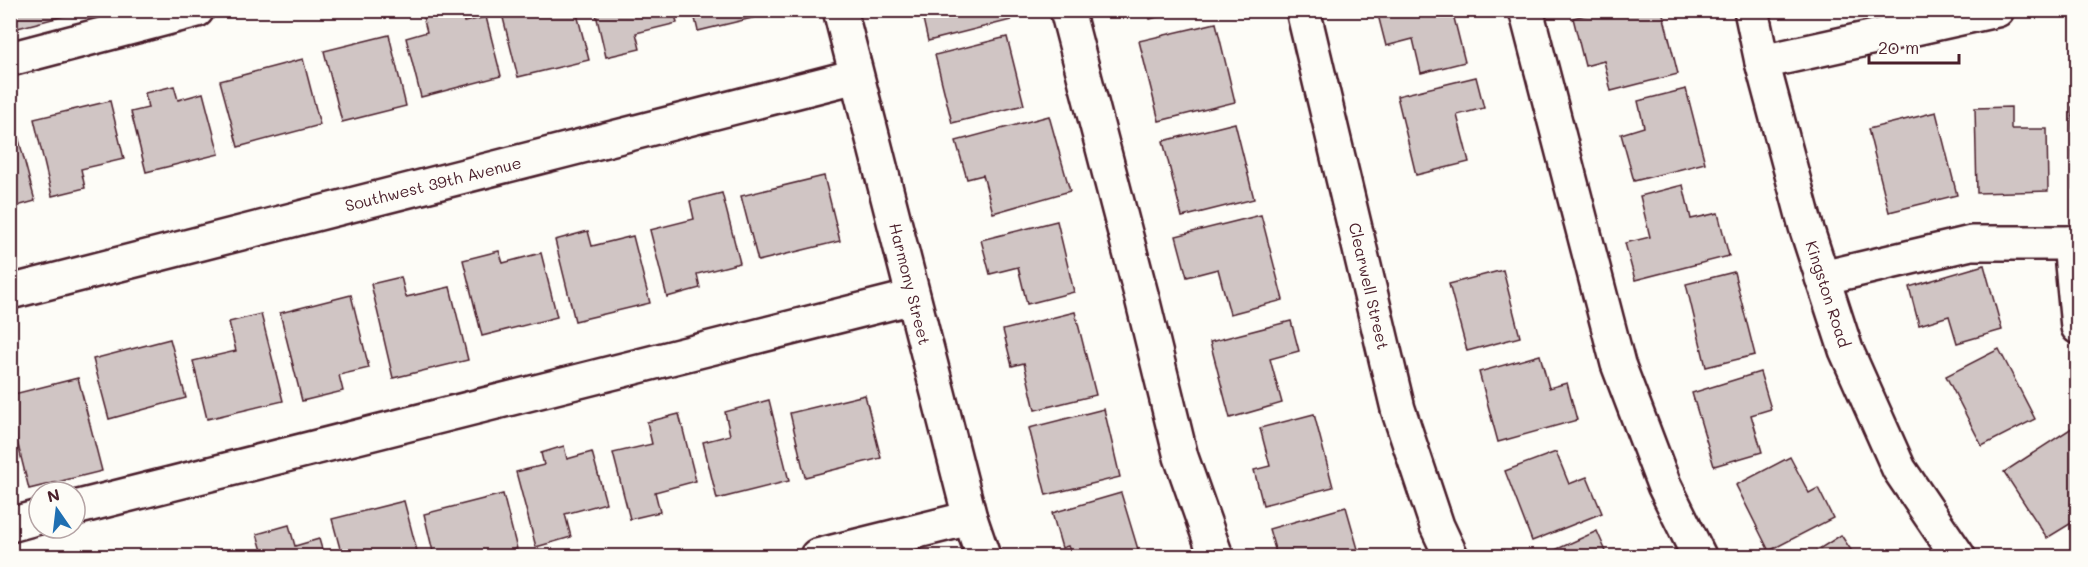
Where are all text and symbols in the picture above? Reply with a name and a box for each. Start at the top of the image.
scale bar [1869,27,1959,65]
text: 20 m [1878,35,1919,59]
street label: Southwest 39th Avenue [343,151,523,216]
street label: Clearwell Street [1345,220,1394,351]
street label: Harmony Street [885,221,936,347]
street label: Kingston Road [1801,238,1856,350]
north arrow [27,480,87,540]
text: N [45,483,62,507]

